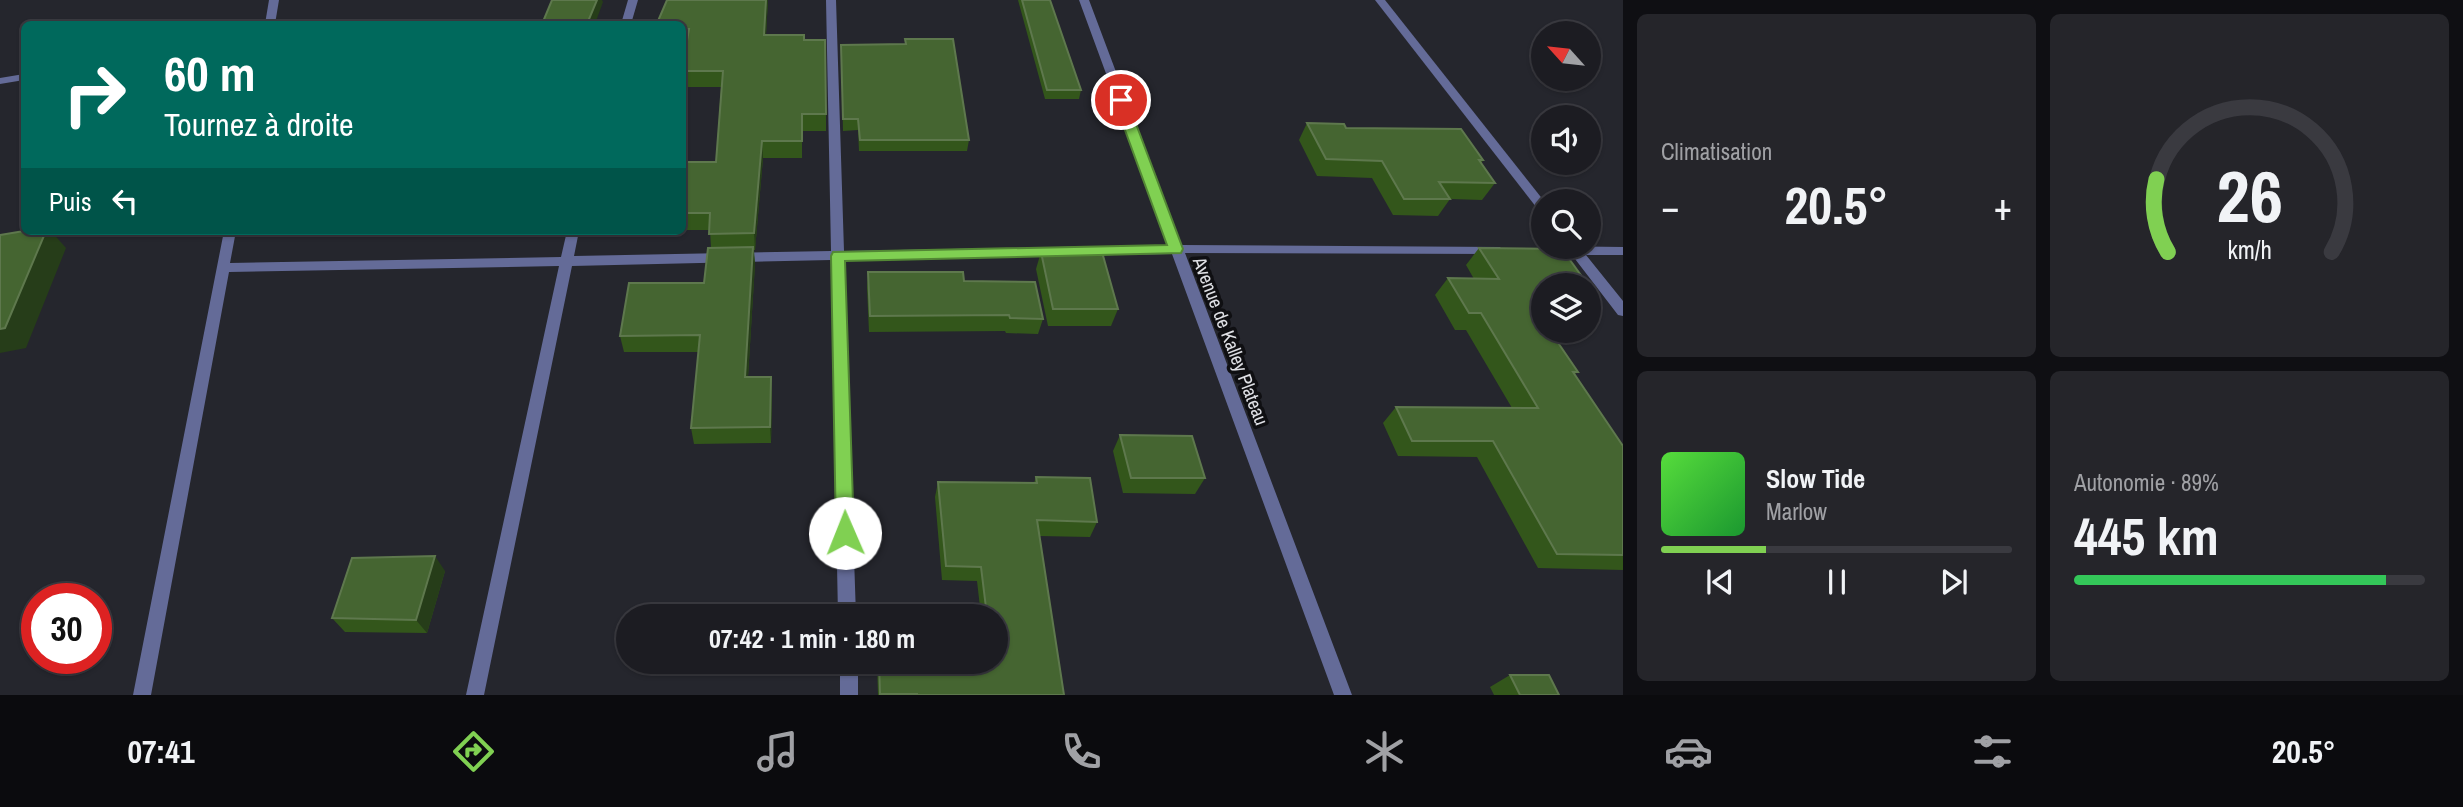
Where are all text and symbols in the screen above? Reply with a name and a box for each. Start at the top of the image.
north arrow [1531,21,1601,91]
map controls [1531,21,1601,343]
text: 60 m [164,40,256,106]
icon: right [49,49,140,140]
pin [1091,70,1151,130]
icon: arrive [1102,81,1140,119]
text: Tournez à droite [164,103,354,146]
button: sound [1531,105,1601,175]
text: Climatisation [1661,136,1772,167]
text: 26 [2216,147,2283,245]
text: 20.5° [1785,170,1888,240]
text: − [1661,181,1679,232]
text: + [1994,181,2012,232]
icon: left [106,182,144,220]
text: Puis [49,184,92,219]
button: search [1531,189,1601,259]
text: km/h [2227,232,2272,266]
street label: Avenue de Kalley Plateau [1187,252,1275,429]
button: layers [1531,273,1601,343]
text: Slow Tide [1766,461,1865,496]
text: Autonomie · 89% [2074,467,2219,498]
position arrow [808,496,882,570]
text: Marlow [1766,496,1827,527]
text: 445 km [2074,501,2219,571]
icon: previous [1701,563,1739,601]
icon: pause [1818,563,1856,601]
icon: next [1935,563,1973,601]
speed limit sign: 30 [21,583,112,674]
text: 07:42 · 1 min · 180 m [709,621,915,656]
icon: directions [449,727,498,776]
icon: music [753,727,802,776]
icon: phone [1057,727,1106,776]
icon: climate [1360,727,1409,776]
icon: car [1664,727,1713,776]
icon: filters [1968,727,2017,776]
text: 07:41 [127,730,194,773]
text: 20.5° [2272,730,2336,773]

